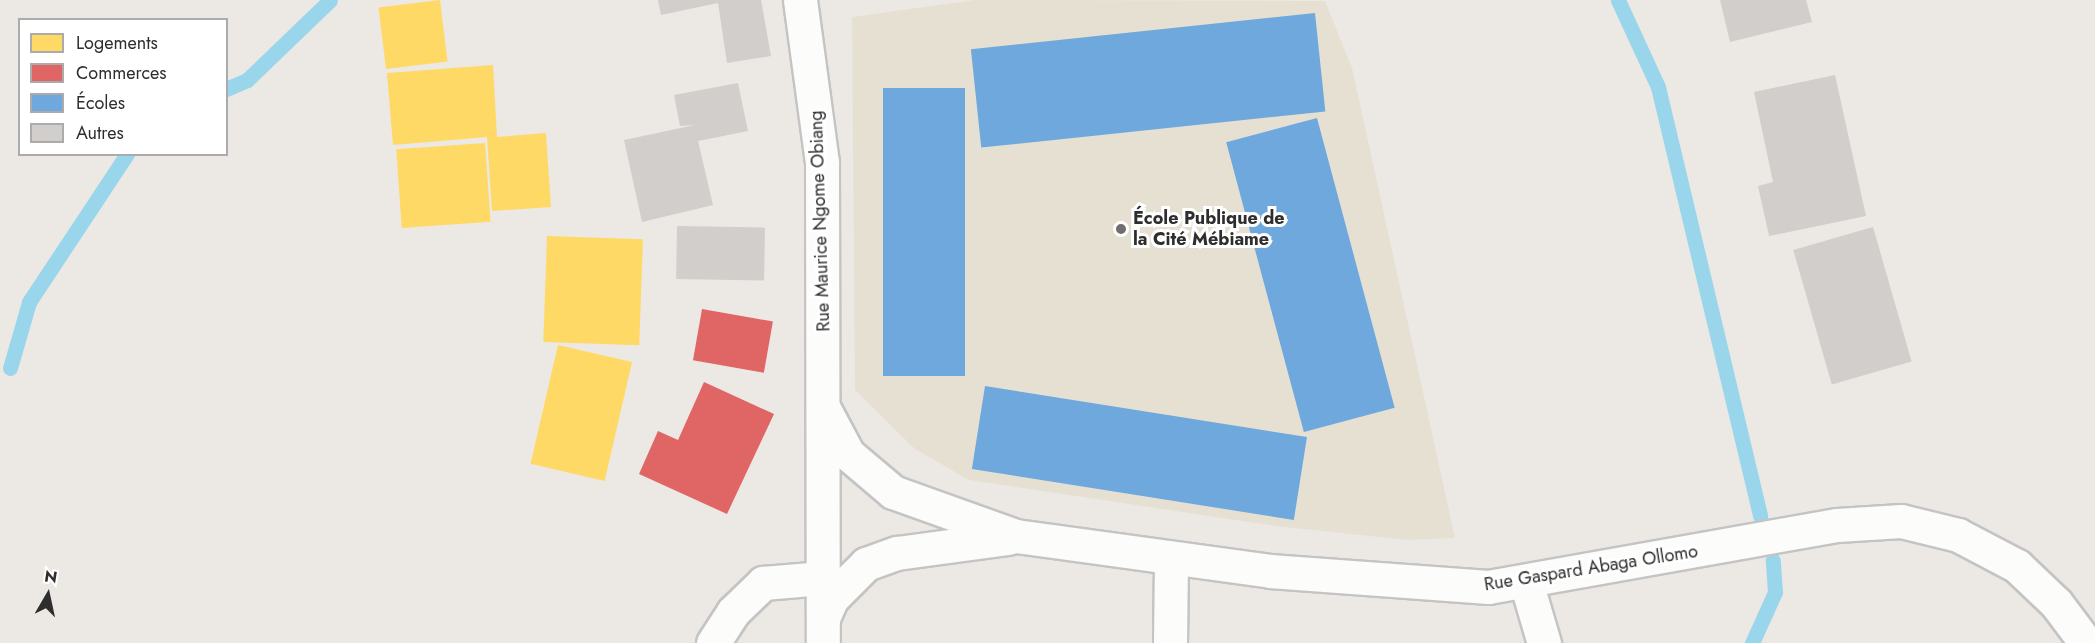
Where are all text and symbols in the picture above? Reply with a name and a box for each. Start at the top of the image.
legend [18,18,228,156]
text: Logements [76,30,158,56]
text: Commerces [76,60,167,86]
text: Écoles [76,90,125,116]
street label: Rue Maurice Ngome Obiang [805,110,835,332]
text: Autres [76,120,124,146]
place label: École Publique de la Cité Mébiame [1133,208,1285,250]
marker: École Publique de la Cité Mébiame [1114,222,1128,236]
street label: Rue Gaspard Abaga Ollomo [1483,540,1699,596]
text: N [43,564,59,589]
north arrow [18,565,78,625]

